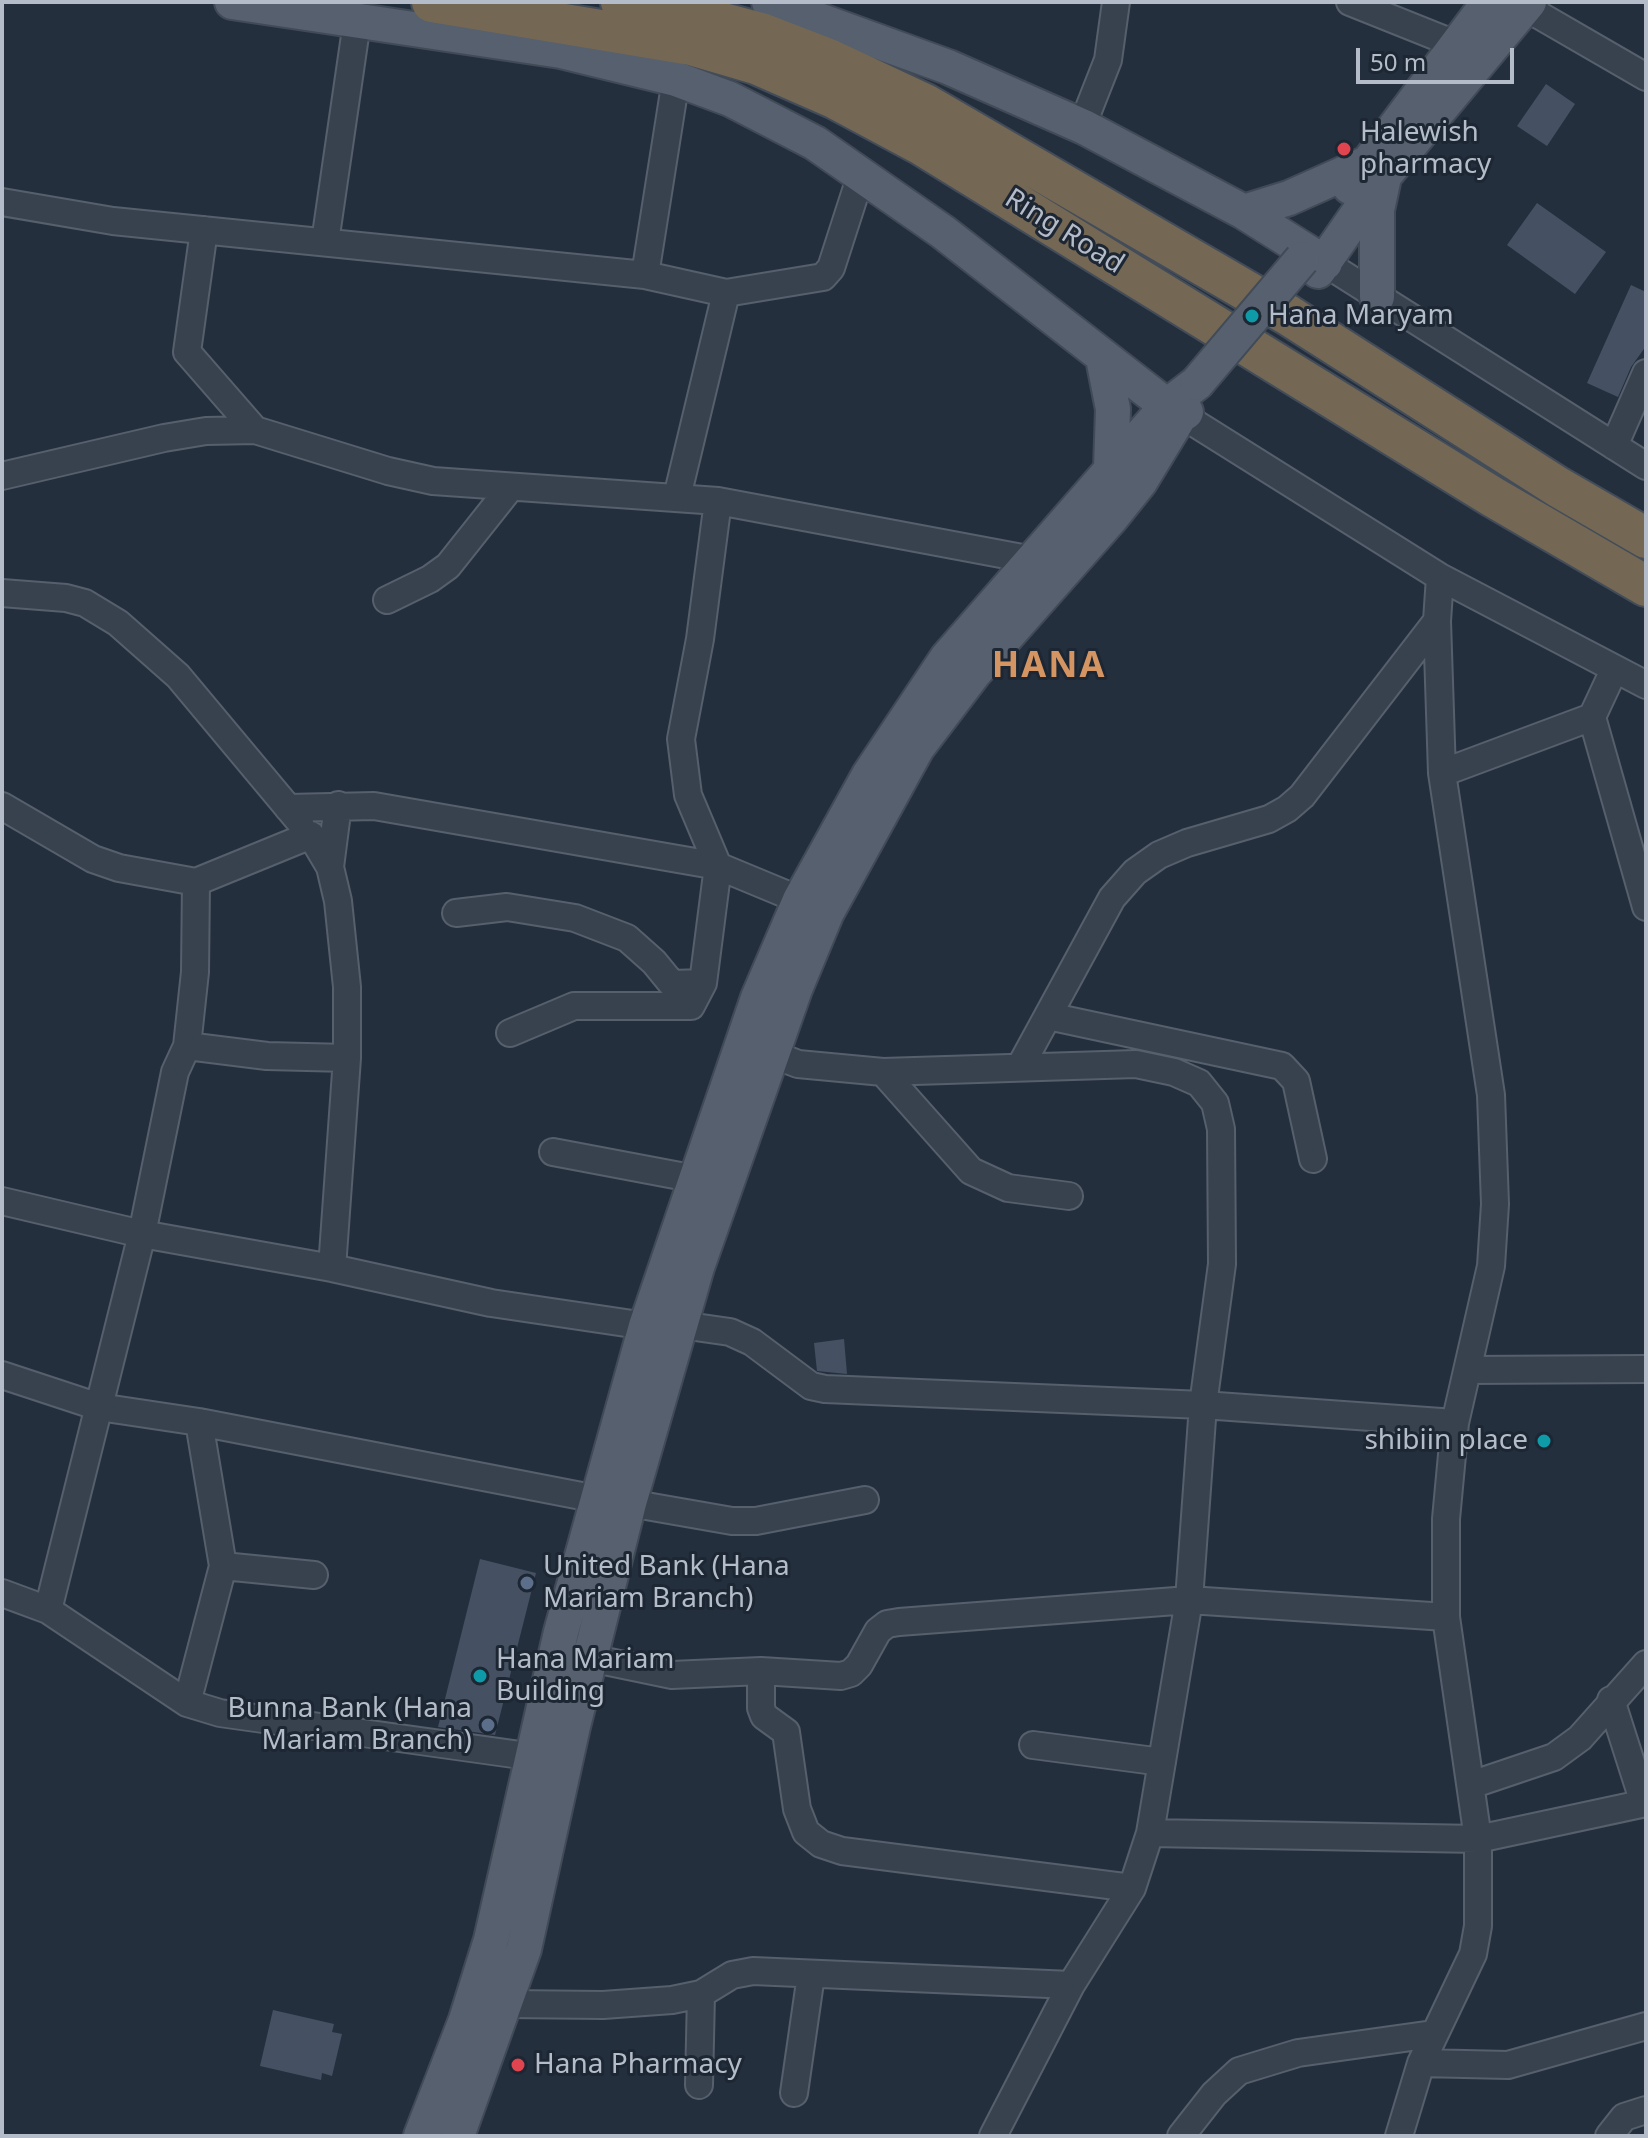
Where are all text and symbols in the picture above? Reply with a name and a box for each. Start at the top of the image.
scale bar [1360,32,1518,82]
text: 50 m [1370,45,1426,78]
place label: Halewish pharmacy [1360,116,1491,182]
marker: Halewish pharmacy [1335,140,1353,158]
street label: Ring Road [998,182,1130,282]
place label: Hana Maryam [1268,299,1454,333]
marker: Hana Maryam [1243,307,1261,325]
district label: HANA [992,645,1106,689]
place label: shibiin place [1364,1424,1528,1458]
marker: shibiin place [1535,1432,1553,1450]
place label: United Bank (Hana Mariam Branch) [543,1550,790,1616]
marker: United Bank (Hana Mariam Branch) [518,1574,536,1592]
place label: Hana Mariam Building [496,1643,675,1709]
marker: Hana Mariam Building [471,1667,489,1685]
place label: Bunna Bank (Hana Mariam Branch) [228,1692,472,1758]
marker: Bunna Bank (Hana Mariam Branch) [479,1716,497,1734]
place label: Hana Pharmacy [534,2048,742,2082]
marker: Hana Pharmacy [509,2056,527,2074]

